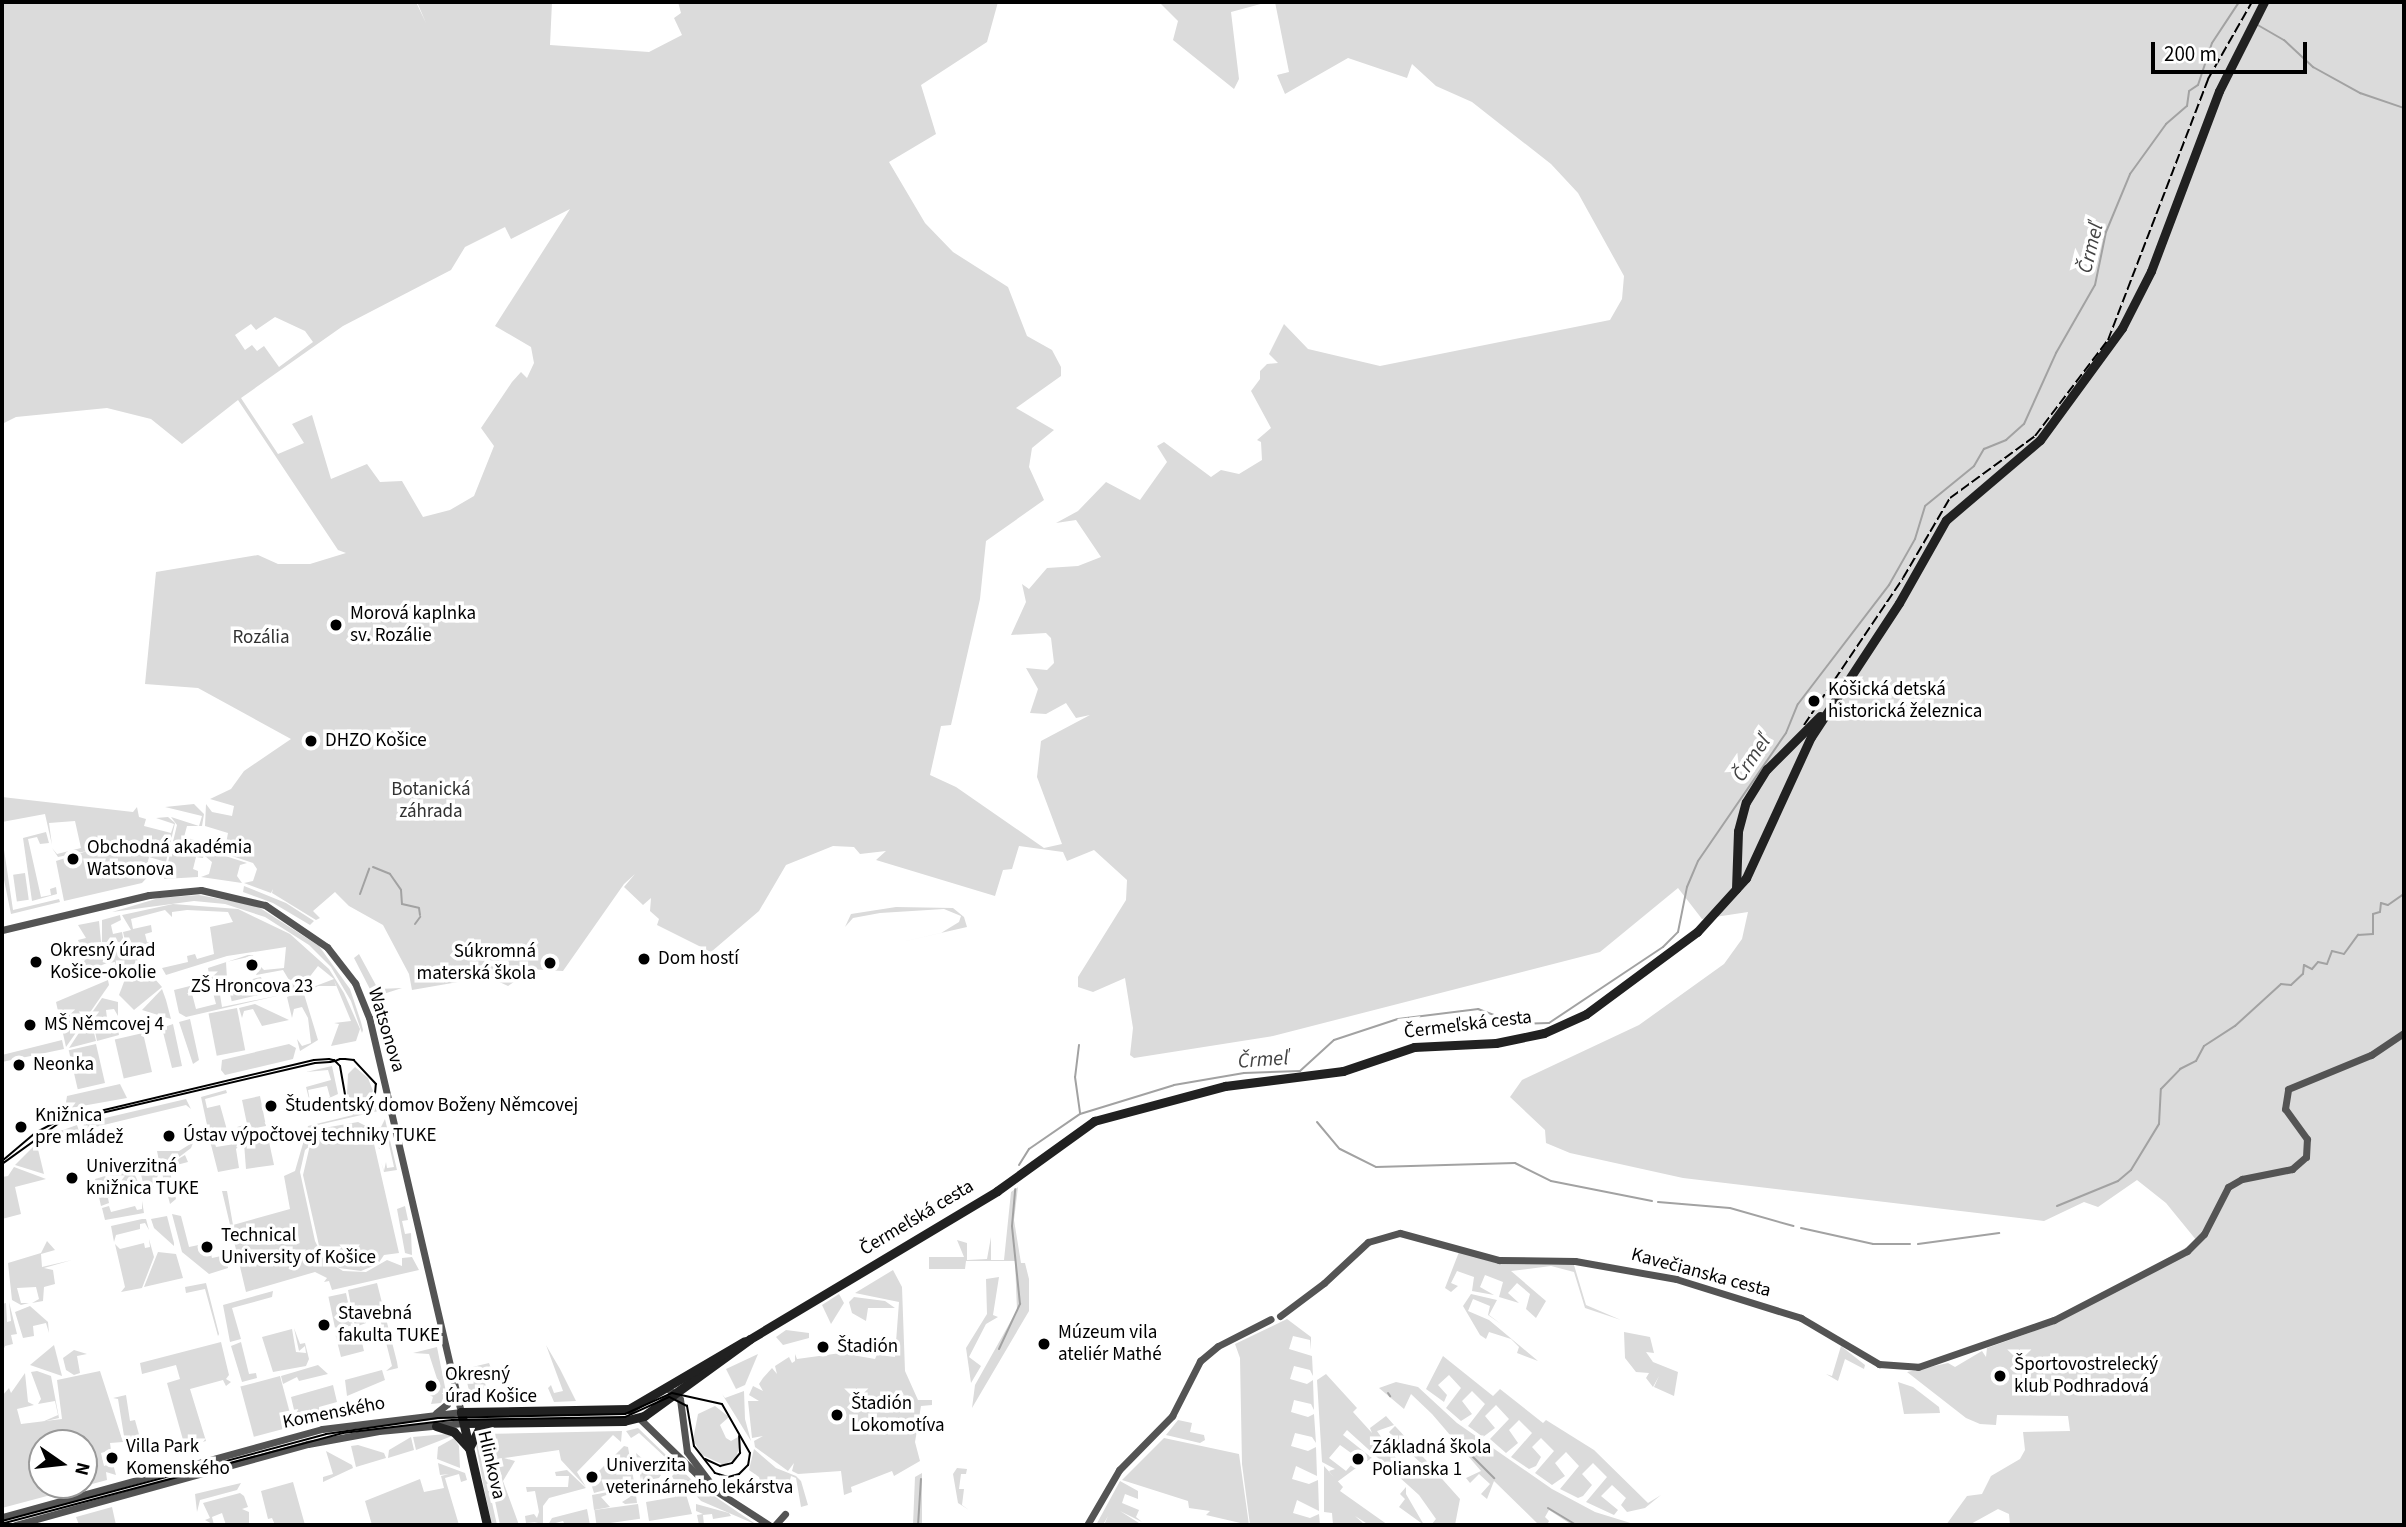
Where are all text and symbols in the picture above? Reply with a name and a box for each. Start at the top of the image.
scale bar [2154,28,2310,72]
text: 200 m [2164,39,2217,69]
water label: Črmeľ [2072,220,2108,276]
place label: Morová kaplnka sv. Rozálie [350,603,476,647]
marker: Morová kaplnka sv. Rozálie [328,617,344,633]
park label: Rozália [232,627,290,649]
place label: Košická detská historická železnica [1828,679,1982,723]
marker: Košická detská historická železnica [1806,693,1822,709]
place label: DHZO Košice [325,730,427,752]
water label: Črmeľ [1726,730,1776,786]
marker: DHZO Košice [303,733,319,749]
park label: Botanická záhrada [391,779,471,823]
place label: Obchodná akadémia Watsonova [87,837,252,881]
marker: Obchodná akadémia Watsonova [65,851,81,867]
place label: Okresný úrad Košice-okolie [50,940,156,984]
place label: Súkromná materská škola [417,941,536,985]
place label: Dom hostí [658,948,739,970]
marker: Dom hostí [636,951,652,967]
marker: Okresný úrad Košice-okolie [28,954,44,970]
marker: Súkromná materská škola [542,955,558,971]
marker: ZŠ Hroncova 23 [244,957,260,973]
place label: ZŠ Hroncova 23 [191,976,313,998]
street label: Watsonova [362,985,410,1075]
street label: Čermeľská cesta [1403,1006,1533,1044]
place label: MŠ Němcovej 4 [44,1014,164,1036]
marker: MŠ Němcovej 4 [22,1017,38,1033]
water label: Črmeľ [1237,1045,1289,1073]
place label: Neonka [33,1054,94,1076]
marker: Neonka [11,1057,27,1073]
place label: Študentský domov Boženy Němcovej [285,1095,578,1117]
marker: Študentský domov Boženy Němcovej [263,1098,279,1114]
place label: Knižnica pre mládež [35,1105,123,1149]
marker: Knižnica pre mládež [13,1119,29,1135]
place label: Ústav výpočtovej techniky TUKE [183,1125,436,1147]
marker: Ústav výpočtovej techniky TUKE [161,1128,177,1144]
place label: Univerzitná knižnica TUKE [86,1156,199,1200]
marker: Univerzitná knižnica TUKE [64,1170,80,1186]
street label: Čermeľská cesta [856,1175,978,1261]
place label: Technical University of Košice [221,1225,376,1269]
marker: Technical University of Košice [199,1239,215,1255]
street label: Kavečianska cesta [1629,1243,1773,1303]
place label: Stavebná fakulta TUKE [338,1303,440,1347]
marker: Stavebná fakulta TUKE [316,1317,332,1333]
place label: Múzeum vila ateliér Mathé [1058,1322,1162,1366]
place label: Štadión [837,1336,898,1358]
marker: Múzeum vila ateliér Mathé [1036,1336,1052,1352]
marker: Štadión [815,1339,831,1355]
place label: Športovostrelecký klub Podhradová [2014,1354,2158,1398]
place label: Okresný úrad Košice [445,1364,537,1408]
marker: Športovostrelecký klub Podhradová [1992,1368,2008,1384]
marker: Okresný úrad Košice [423,1378,439,1394]
street label: Komenského [281,1392,387,1434]
place label: Štadión Lokomotíva [851,1393,945,1437]
marker: Štadión Lokomotíva [829,1407,845,1423]
street label: Hlinkova [472,1428,510,1502]
north arrow [28,1429,98,1499]
place label: Villa Park Komenského [126,1436,230,1480]
place label: Základná škola Polianska 1 [1372,1437,1491,1481]
marker: Villa Park Komenského [104,1450,120,1466]
marker: Základná škola Polianska 1 [1350,1451,1366,1467]
place label: Univerzita veterinárneho lekárstva [606,1455,793,1499]
text: N [67,1459,97,1478]
marker: Univerzita veterinárneho lekárstva [584,1469,600,1485]

